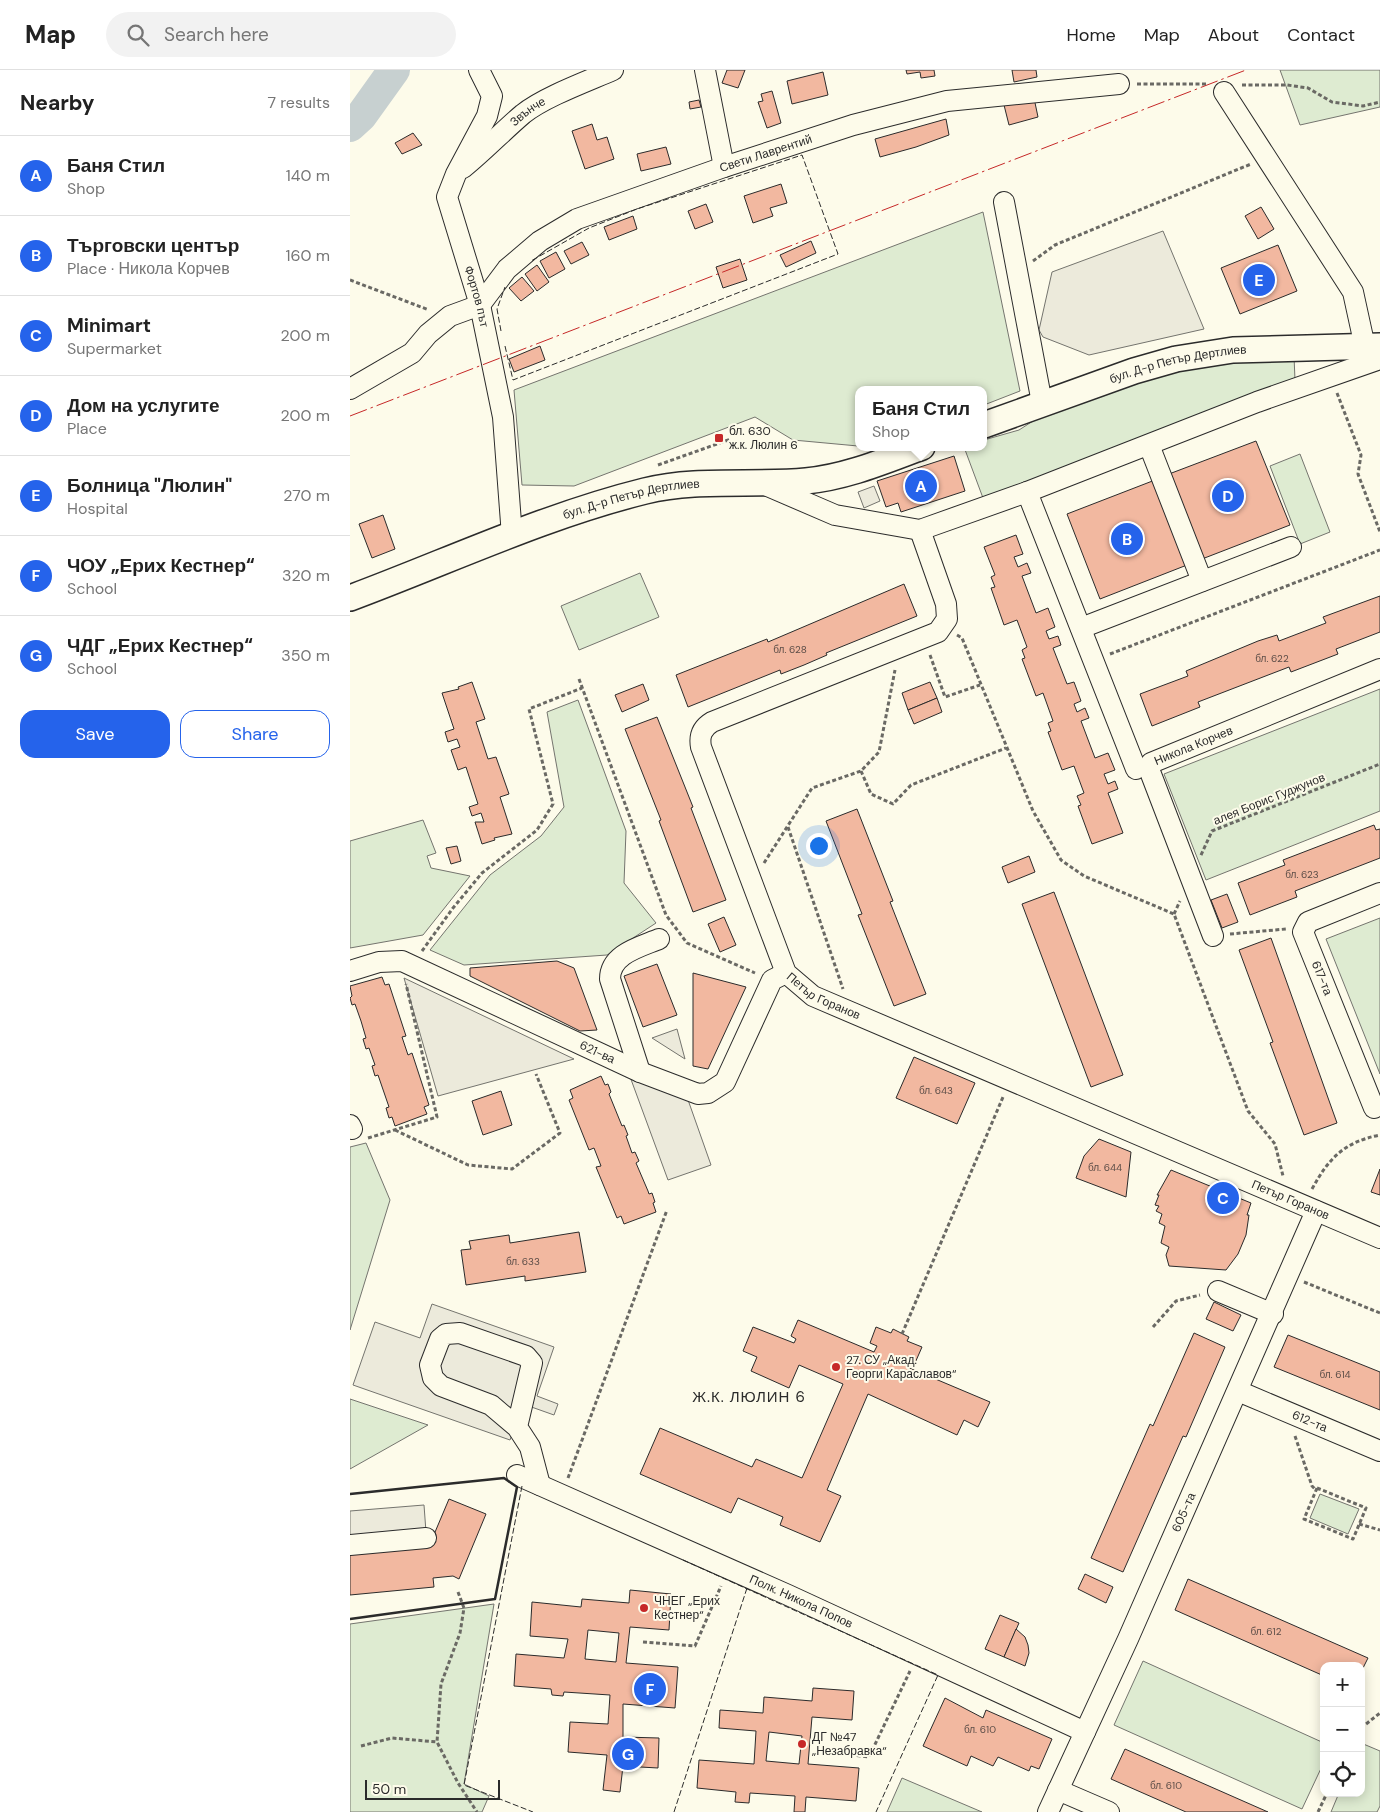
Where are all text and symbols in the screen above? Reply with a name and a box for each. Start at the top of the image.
search box [106,12,456,57]
text: Map [25,19,76,50]
icon: search [124,21,152,49]
text: Search here [164,22,269,47]
text: Home [1066,23,1116,47]
text: Map [1144,23,1180,47]
text: About [1208,23,1259,47]
text: Contact [1287,23,1355,47]
text: Nearby [20,89,94,117]
text: 7 results [267,92,330,113]
street label: Звънче [507,93,549,130]
street label: Свети Лаврентий [717,131,814,176]
text: Баня Стил [67,153,165,178]
text: A [30,165,42,186]
text: 140 m [286,165,330,186]
text: Shop [67,178,105,199]
text: Търговски център [67,233,239,258]
text: B [31,245,41,266]
text: 160 m [286,245,330,266]
text: Place · Никола Корчев [67,258,230,279]
pin: E [1243,261,1275,299]
street label: Фортов път [460,264,492,329]
text: Minimart [67,313,151,338]
text: C [30,325,42,346]
text: 200 m [281,325,330,346]
text: Supermarket [67,338,162,359]
street label: бул. Д-р Петър Дертлиев [1107,342,1247,387]
popup [855,386,987,451]
text: Дом на услугите [67,393,220,418]
text: Баня Стил [872,396,970,421]
text: D [30,405,42,426]
text: 200 m [281,405,330,426]
text: Place [67,418,107,439]
text: Shop [872,421,910,442]
place label: бл. 630 ж.к. Люлин 6 [729,423,798,453]
marker: бл. 630 ж.к. Люлин 6 [713,432,725,444]
pin: A [905,467,937,505]
text: Болница "Люлин" [67,473,232,498]
street label: бул. Д-р Петър Дертлиев [561,476,700,523]
pin: D [1212,477,1244,515]
text: E [31,485,41,506]
text: 270 m [283,485,330,506]
text: Hospital [67,498,128,519]
pin: B [1111,520,1143,558]
text: ЧОУ „Ерих Кестнер“ [67,553,255,578]
text: F [32,565,40,586]
text: 320 m [282,565,330,586]
text: School [67,578,117,599]
text: ЧДГ „Ерих Кестнер“ [67,633,253,658]
house number: бл. 628 [773,643,807,656]
text: G [30,645,42,666]
text: 350 m [281,645,330,666]
house number: бл. 622 [1255,652,1289,665]
text: School [67,658,117,679]
button: Save [20,710,170,758]
button: Share [180,710,330,758]
street label: Никола Корчев [1152,722,1235,769]
street label: алея Борис Гуджунов [1211,769,1327,829]
your location [806,833,832,859]
house number: бл. 623 [1285,868,1319,881]
street label: 617-та [1308,958,1336,998]
street label: Петър Горанов [783,969,863,1023]
street label: 621-ва [577,1037,618,1067]
house number: бл. 643 [919,1084,953,1097]
house number: бл. 644 [1088,1161,1122,1174]
street label: Петър Горанов [1249,1176,1332,1224]
pin: C [1207,1179,1239,1217]
house number: бл. 633 [506,1255,540,1268]
place label: 27. СУ „Акад. Георги Караславов“ [846,1352,957,1382]
marker: 27. СУ „Акад. Георги Караславов“ [830,1361,842,1373]
house number: бл. 614 [1319,1368,1351,1381]
district label: Ж.К. ЛЮЛИН 6 [692,1387,806,1407]
street label: 612-та [1290,1407,1330,1436]
street label: 605-та [1168,1490,1199,1535]
street label: Полк. Никола Попов [747,1571,855,1632]
place label: ЧНЕГ „Ерих Кестнер“ [654,1593,720,1623]
marker: ЧНЕГ „Ерих Кестнер“ [638,1602,650,1614]
house number: бл. 612 [1251,1625,1282,1638]
map controls [1320,1662,1365,1797]
button: + [1320,1662,1365,1707]
pin: F [634,1670,666,1708]
button: − [1320,1707,1365,1752]
house number: бл. 610 [964,1723,996,1736]
place label: ДГ №47 „Незабравка“ [812,1729,887,1759]
pin: G [612,1735,644,1773]
marker: ДГ №47 „Незабравка“ [796,1738,808,1750]
button: locate [1320,1752,1365,1797]
scale bar [365,1777,500,1800]
house number: бл. 610 [1150,1779,1182,1792]
text: 50 m [372,1780,406,1798]

